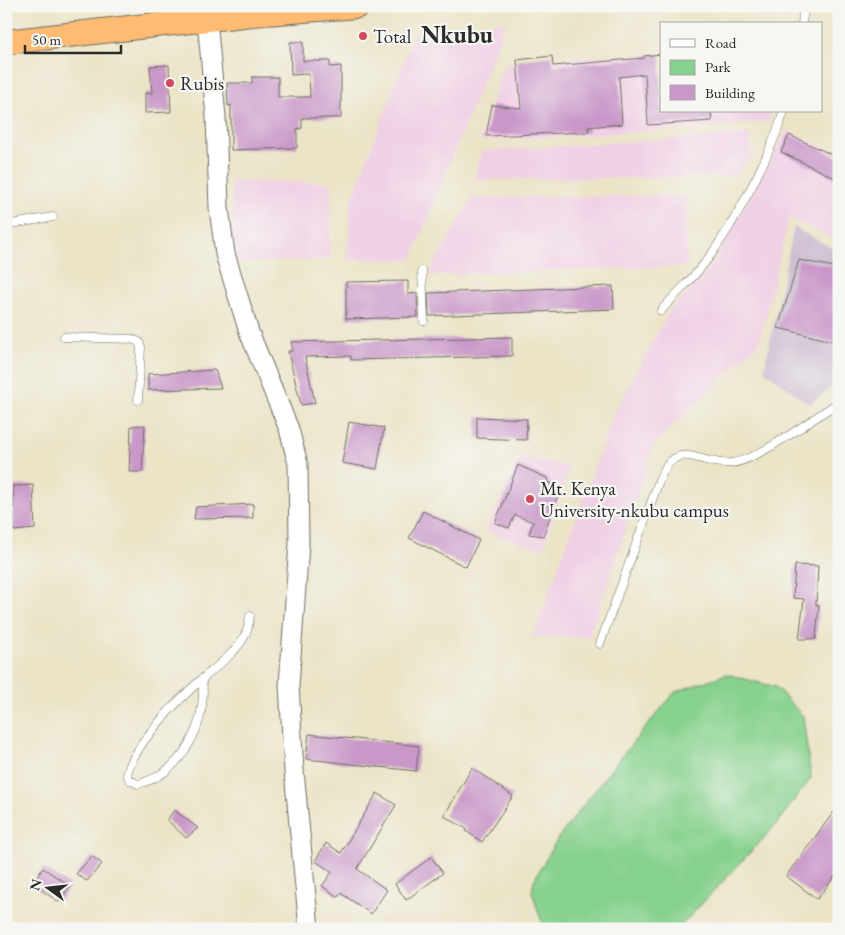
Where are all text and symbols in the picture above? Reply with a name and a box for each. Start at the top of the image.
district label: Nkubu [421,19,494,50]
scale bar [25,22,121,54]
legend [660,22,822,112]
place label: Total [373,24,412,49]
text: 50 m [32,30,61,49]
marker: Total [357,30,369,42]
text: Road [705,33,737,52]
text: Park [705,57,732,76]
place label: Rubis [180,71,224,96]
marker: Rubis [164,77,176,89]
text: Building [705,83,755,102]
place label: Mt. Kenya University-nkubu campus [540,476,729,523]
marker: Mt. Kenya University-nkubu campus [524,493,536,505]
north arrow [22,862,72,912]
text: N [25,876,46,892]

